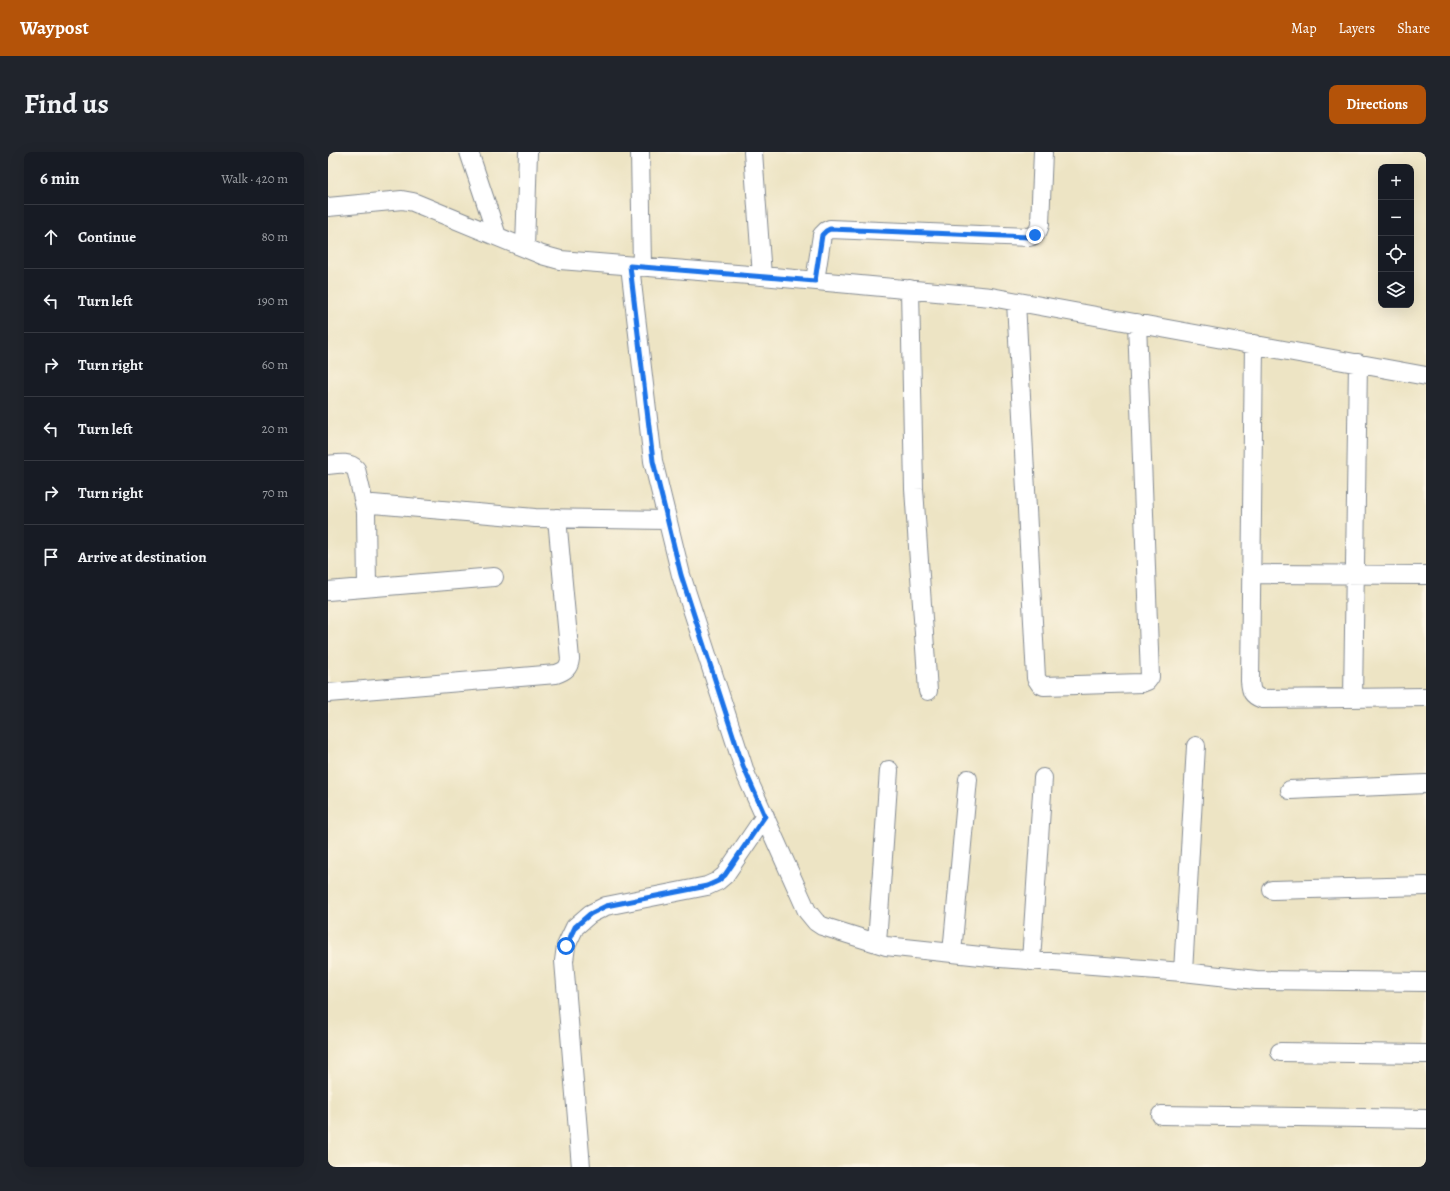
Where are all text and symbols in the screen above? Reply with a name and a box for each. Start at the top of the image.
text: Waypost [20,15,89,41]
text: Map [1291,19,1317,38]
text: Layers [1339,19,1375,38]
text: Share [1397,19,1430,38]
text: Find us [24,85,109,123]
button: Directions [1329,85,1426,124]
map controls [1378,164,1414,308]
button: + [1378,164,1414,200]
text: 6 min [40,167,80,190]
text: Walk · 420 m [221,170,288,187]
button: − [1378,200,1414,236]
icon: ahead [40,226,62,248]
route end [1026,226,1044,244]
text: Continue [78,227,136,247]
text: 80 m [261,228,288,245]
button: locate [1378,236,1414,272]
button: layers [1378,272,1414,308]
icon: left [40,290,62,312]
text: Turn left [78,291,133,311]
text: 190 m [257,292,288,309]
icon: right [40,354,62,376]
text: Turn right [78,355,143,375]
text: 60 m [262,356,288,373]
icon: left [40,418,62,440]
text: Turn left [78,419,133,439]
text: 20 m [262,420,288,437]
icon: right [40,482,62,504]
text: Turn right [78,483,143,503]
text: 70 m [262,484,288,501]
icon: arrive [40,546,62,568]
text: Arrive at destination [78,547,207,567]
route start [557,937,575,955]

